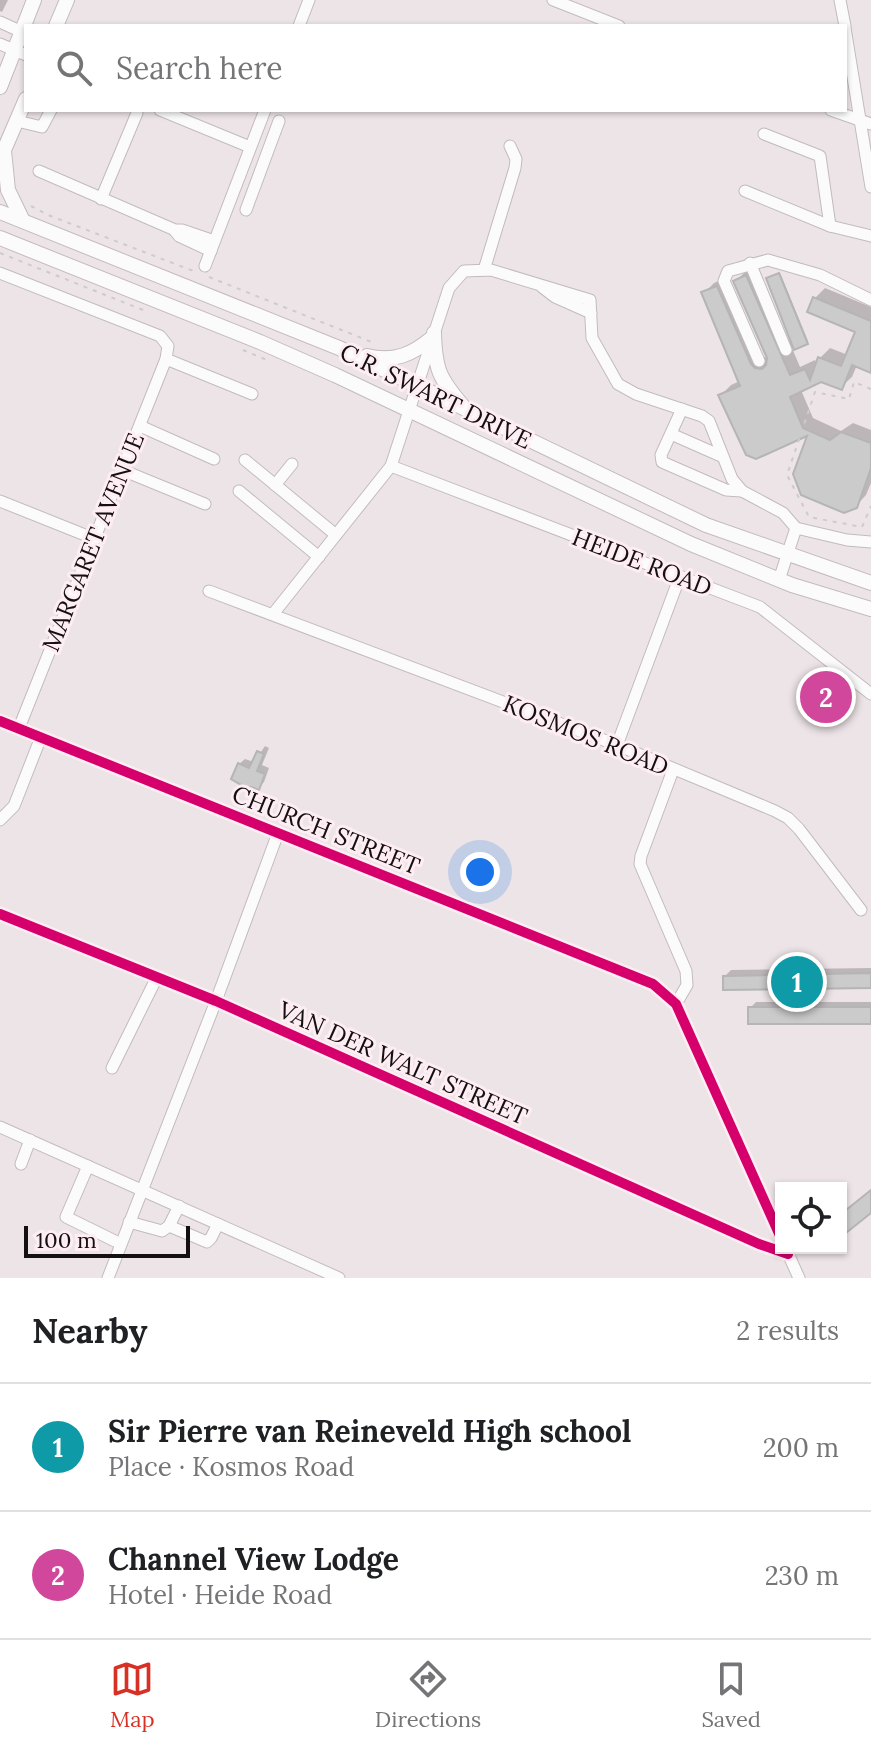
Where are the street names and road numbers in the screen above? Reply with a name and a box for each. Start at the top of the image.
street label: C.R. SWART DRIVE [335,336,537,456]
street label: MARGARET AVENUE [35,428,151,656]
street label: HEIDE ROAD [568,521,716,603]
street label: KOSMOS ROAD [499,688,673,782]
street label: CHURCH STREET [228,778,424,882]
street label: VAN DER WALT STREET [273,994,532,1132]

